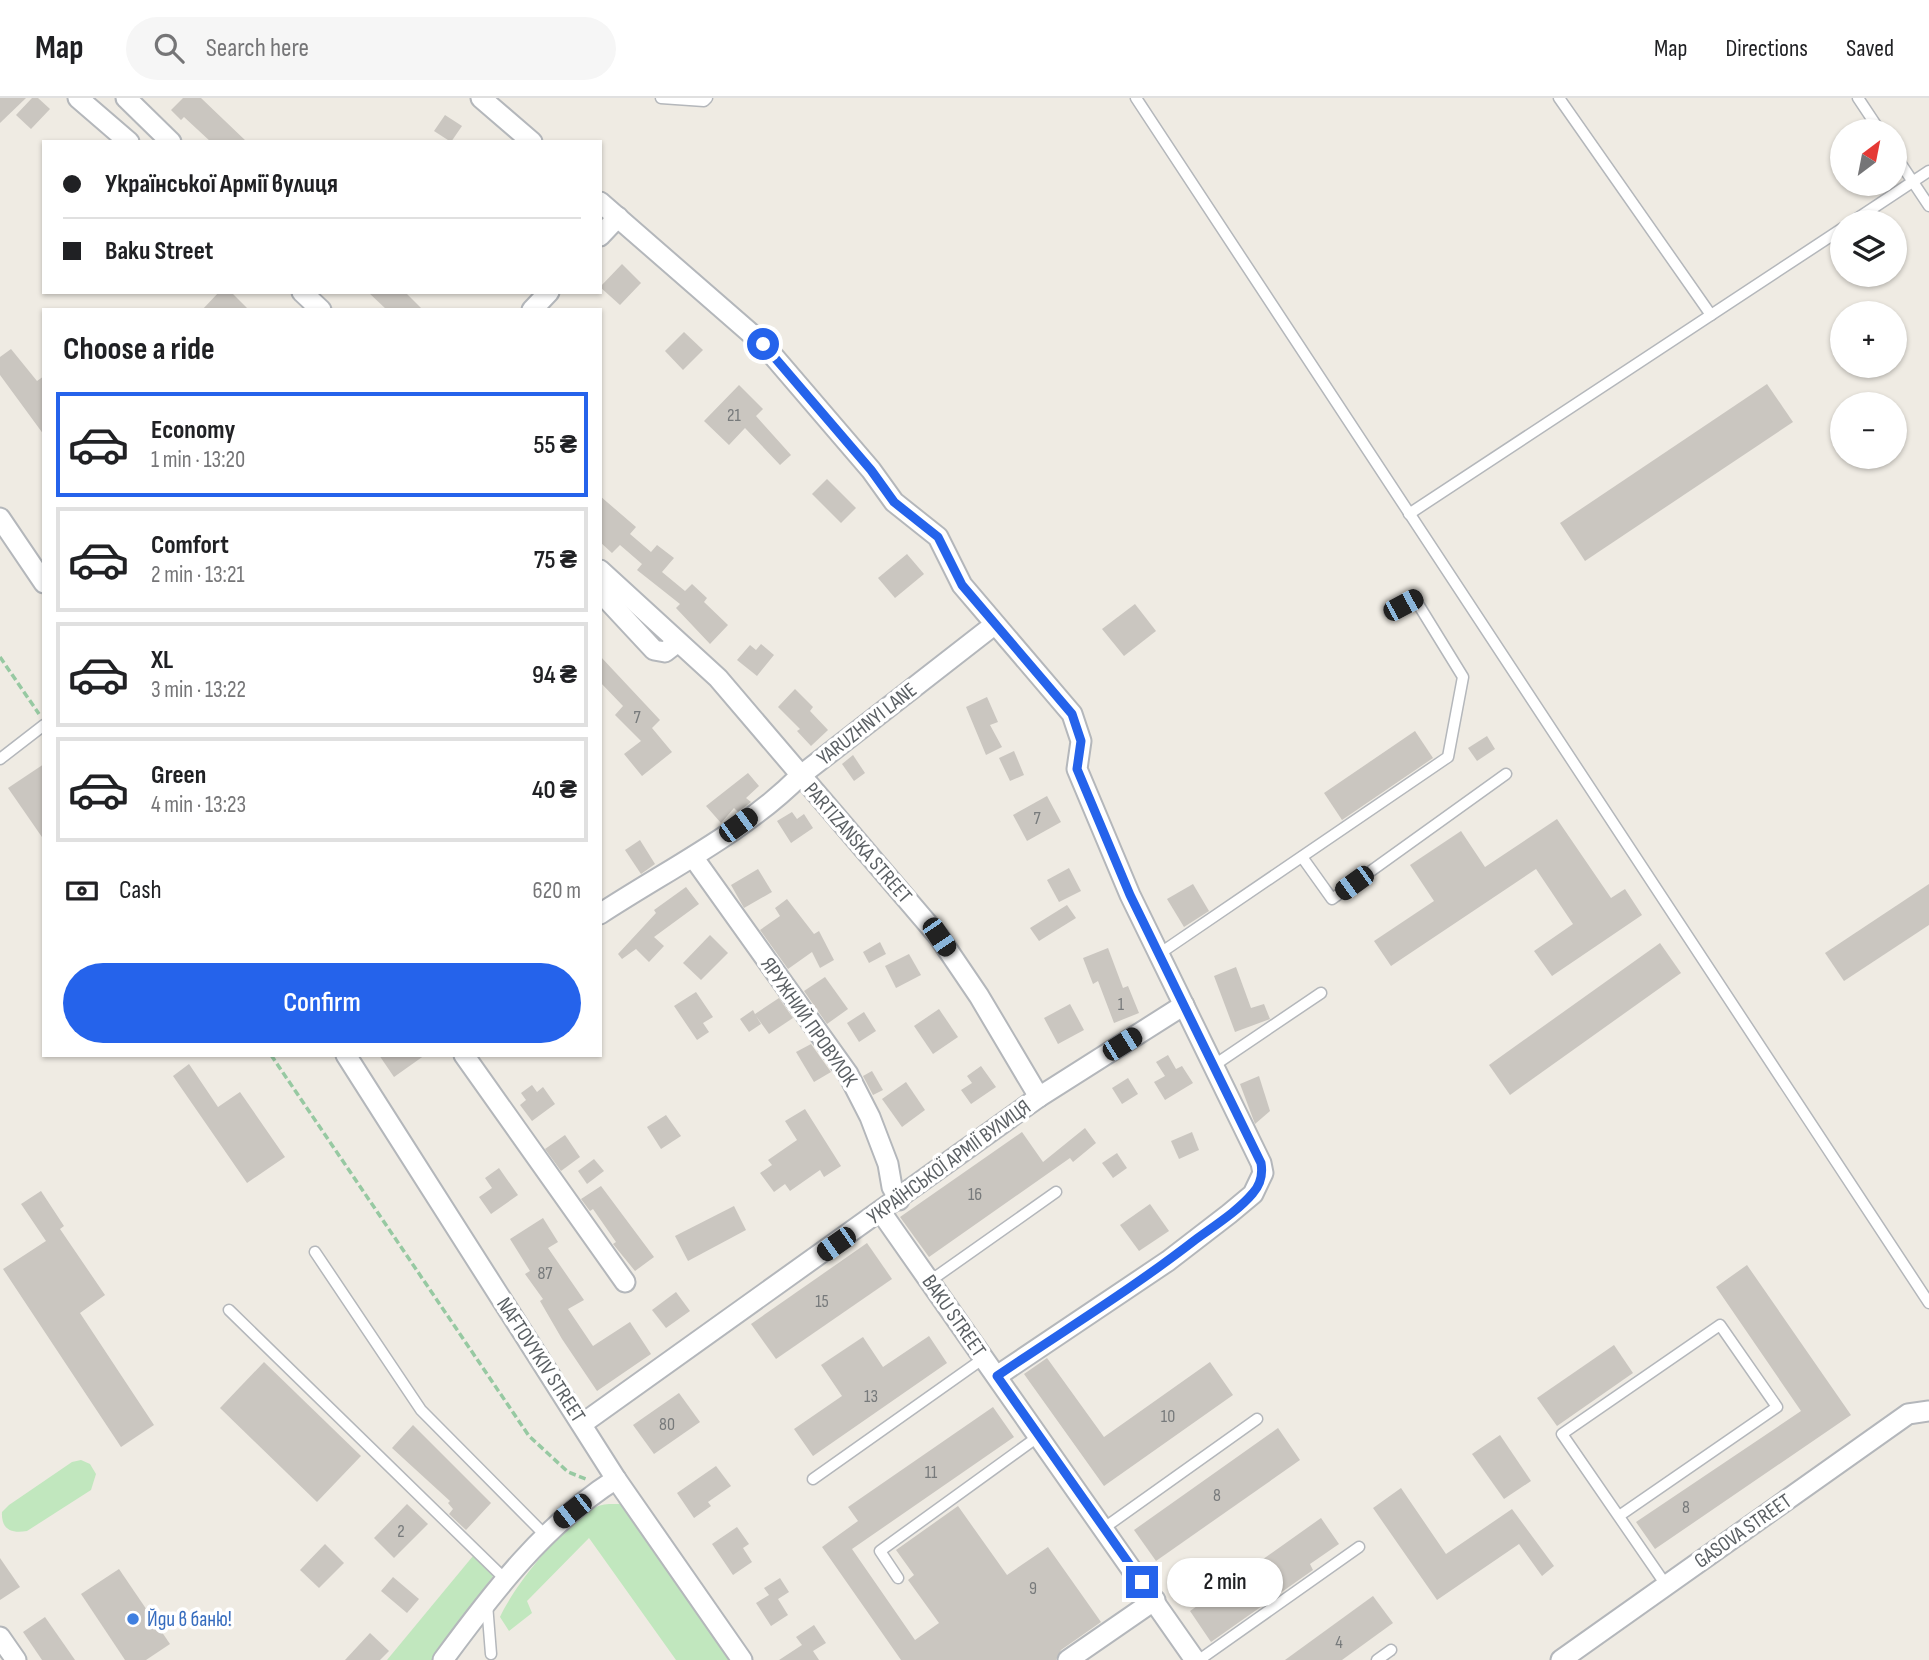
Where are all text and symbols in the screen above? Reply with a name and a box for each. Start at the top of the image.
search box [126,17,616,80]
text: Map [35,28,84,68]
icon: search [150,29,188,67]
text: Search here [206,33,309,64]
text: Map [1654,34,1687,63]
text: Directions [1725,34,1808,63]
text: Saved [1846,34,1894,63]
north arrow [1830,119,1908,196]
map controls [1830,119,1907,469]
text: Української Армії вулиця [105,169,338,200]
button: layers [1830,210,1907,287]
text: Baku Street [105,236,213,267]
button: + [1830,301,1907,378]
route start [747,328,779,360]
text: Choose a ride [63,330,215,369]
button: − [1830,392,1907,469]
house number: 21 [727,405,742,426]
icon: car [67,413,130,476]
text: Economy [151,415,235,446]
text: 55 ₴ [534,430,577,461]
text: 1 min · 13:20 [151,446,245,474]
icon: car [67,528,130,591]
text: Comfort [151,530,229,561]
text: 75 ₴ [534,545,577,576]
text: 2 min · 13:21 [151,561,245,589]
car [1380,586,1427,624]
icon: car [67,643,130,706]
text: XL [151,645,173,676]
text: 94 ₴ [532,660,577,691]
text: 3 min · 13:22 [151,676,246,704]
street label: YARUZHNYI LANE [812,677,922,771]
house number: 7 [633,707,641,728]
icon: car [67,758,130,821]
text: Green [151,760,206,791]
text: 40 ₴ [532,775,577,806]
street label: PARTIZANSKA STREET [799,778,918,909]
text: 4 min · 13:23 [151,791,246,819]
car [715,804,762,846]
house number: 7 [1033,808,1041,829]
car [1331,862,1378,904]
icon: cash [63,872,101,910]
text: Cash [119,875,162,906]
text: 620 m [533,877,581,905]
car [919,914,960,960]
street label: ЯРУЖНИЙ ПРОВУЛОК [755,953,863,1092]
button: Confirm [63,963,581,1043]
house number: 1 [1118,994,1125,1015]
car [1099,1024,1146,1064]
street label: УКРАЇНСЬКОЇ АРМІЇ ВУЛИЦЯ [862,1094,1036,1230]
house number: 16 [968,1184,982,1205]
car [813,1223,860,1265]
house number: 87 [537,1263,553,1284]
street label: BAKU STREET [917,1270,992,1362]
house number: 15 [815,1291,829,1312]
street label: NAFTOVYKIV STREET [491,1293,591,1428]
house number: 13 [864,1386,878,1407]
house number: 10 [1161,1406,1175,1427]
house number: 80 [659,1414,675,1435]
house number: 11 [925,1462,938,1483]
house number: 8 [1213,1485,1221,1506]
street label: GASOVA STREET [1690,1488,1797,1574]
car [549,1490,596,1532]
house number: 8 [1682,1497,1690,1518]
house number: 2 [397,1521,405,1542]
callout: 2 min [1166,1558,1282,1606]
route end [1126,1566,1158,1598]
text: 2 min [1203,1568,1247,1596]
house number: 9 [1029,1578,1037,1599]
place label: Йди в баню! [147,1607,232,1632]
marker: Йди в баню! [125,1611,141,1627]
house number: 4 [1335,1632,1343,1653]

